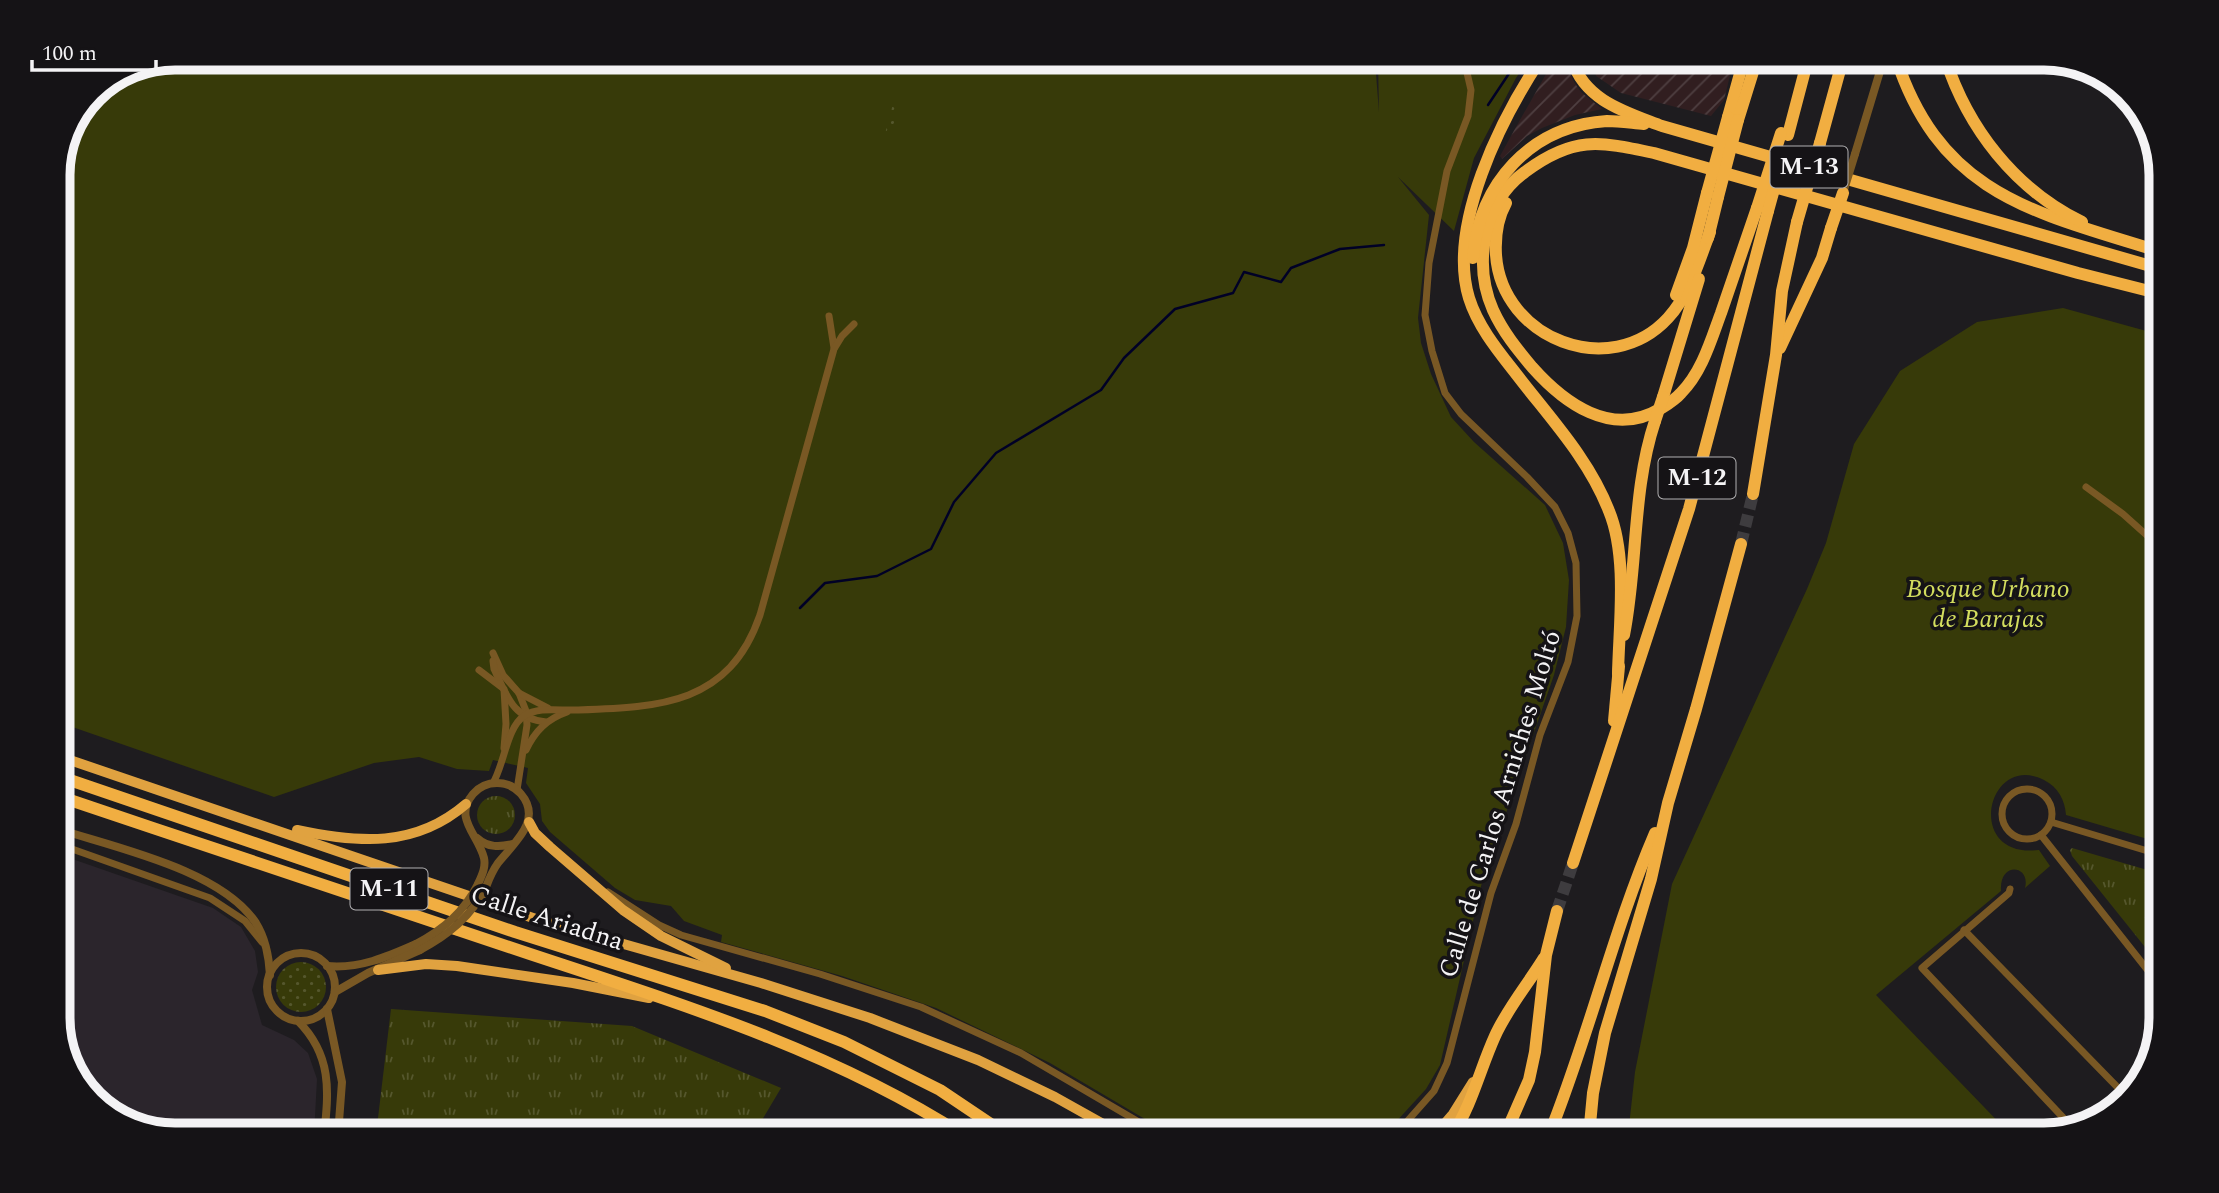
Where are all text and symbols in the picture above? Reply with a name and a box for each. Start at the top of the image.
scale bar [32,28,156,72]
text: 100 m [42,38,97,70]
road number: M-13 [1770,146,1848,188]
road number: M-12 [1658,458,1736,499]
park label: Bosque Urbano de Barajas [1906,569,2070,639]
street label: Calle de Carlos Arniches Moltó [1428,625,1572,983]
road number: M-11 [350,868,428,909]
street label: Calle Ariadna [465,874,629,962]

